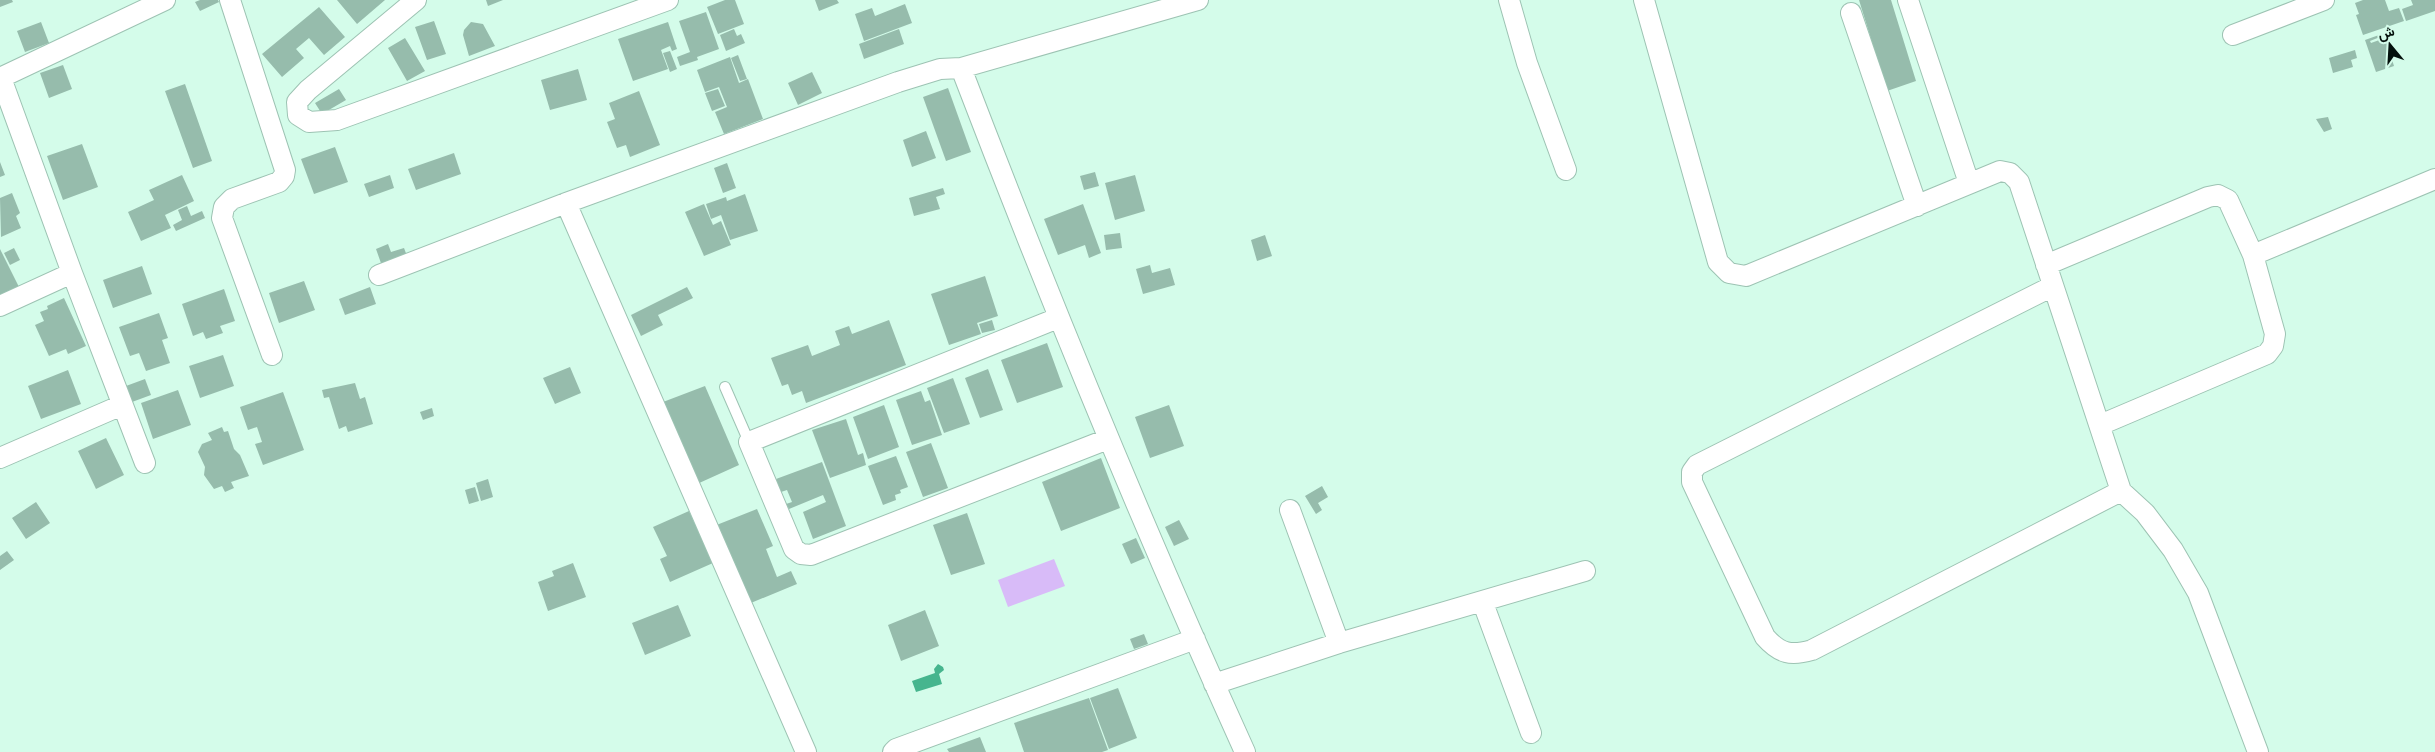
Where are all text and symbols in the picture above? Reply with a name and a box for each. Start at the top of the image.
north arrow [2365,20,2415,70]
text: ش [2375,20,2397,45]

